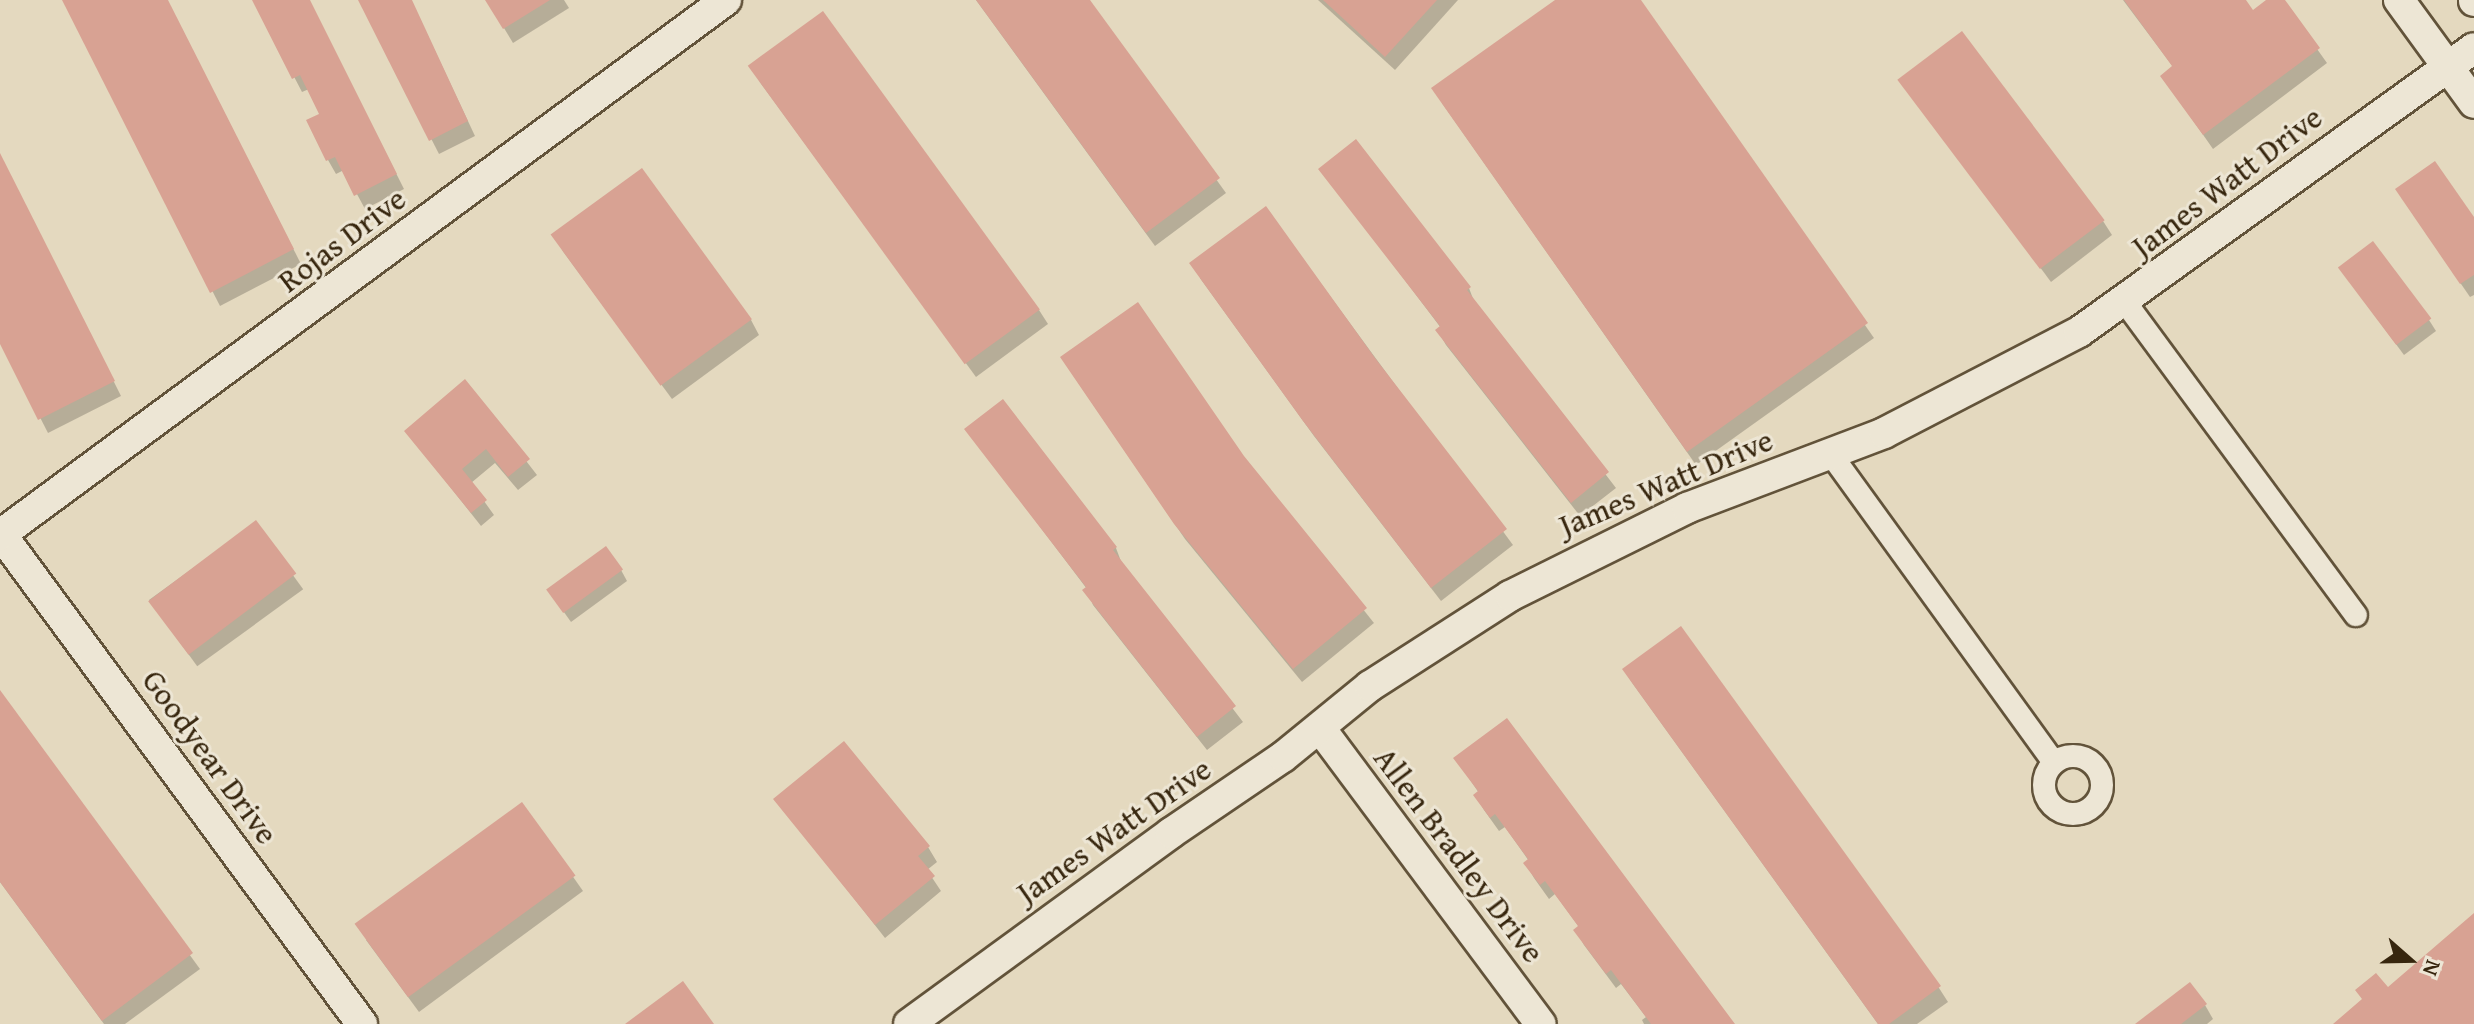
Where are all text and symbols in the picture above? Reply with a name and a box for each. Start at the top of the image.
street label: James Watt Drive [2124,98,2330,266]
street label: Rojas Drive [271,180,413,300]
street label: James Watt Drive [1553,421,1779,545]
street label: Goodyear Drive [134,662,286,852]
street label: Allen Bradley Drive [1366,740,1552,970]
street label: James Watt Drive [1009,750,1219,912]
north arrow [2370,920,2450,1000]
text: N [2415,956,2450,981]

